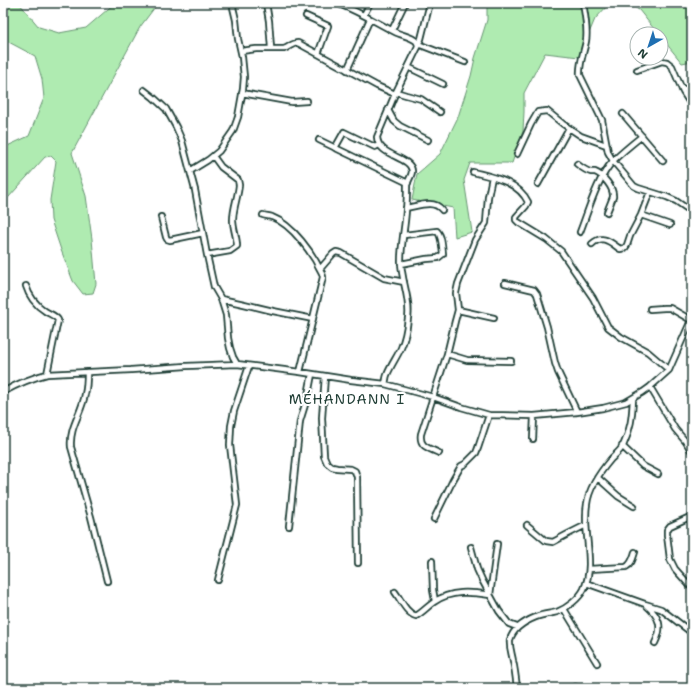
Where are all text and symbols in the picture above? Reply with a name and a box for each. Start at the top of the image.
north arrow [629,26,669,66]
text: N [635,45,651,62]
district label: MÉHANDANN I [289,390,405,408]

